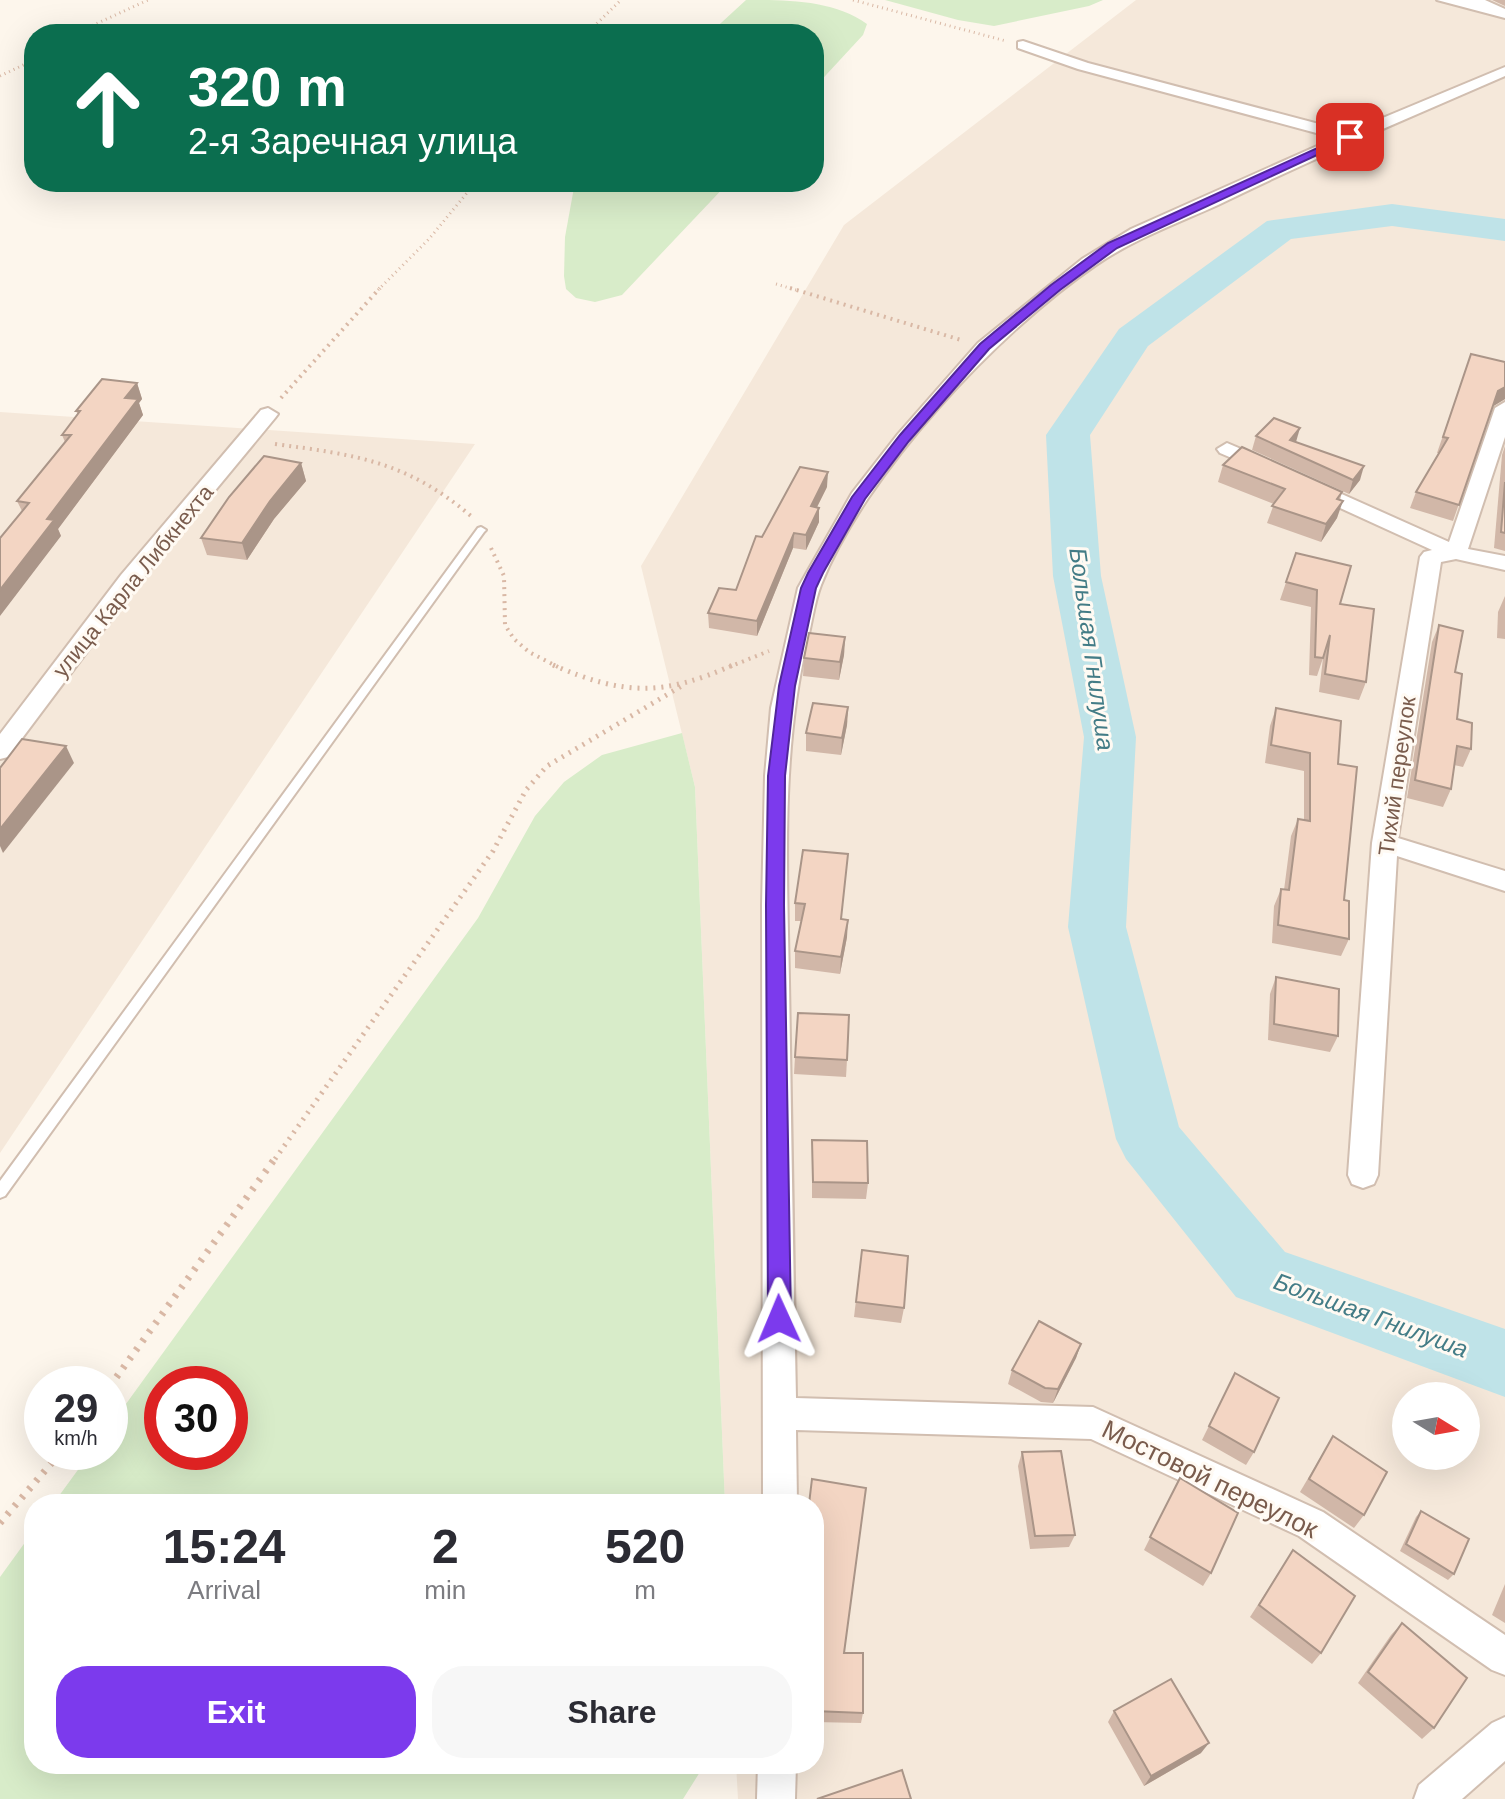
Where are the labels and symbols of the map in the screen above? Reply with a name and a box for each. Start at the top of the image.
pin [1316,103,1384,171]
street label: улица Карла Либкнехта [48,479,219,682]
water label: Большая Гнилуша [1064,546,1120,752]
street label: Тихий переулок [1373,695,1421,857]
water label: Большая Гнилуша [1270,1267,1472,1363]
position arrow [737,1277,821,1361]
speed limit sign: 30 [144,1366,248,1470]
north arrow [1392,1382,1480,1470]
street label: Мостовой переулок [1097,1414,1323,1545]

